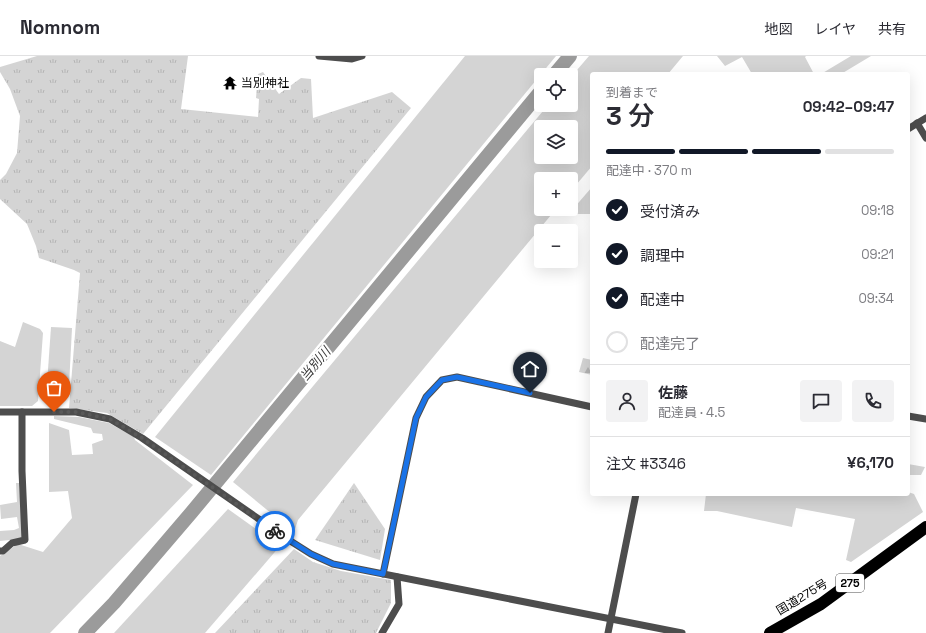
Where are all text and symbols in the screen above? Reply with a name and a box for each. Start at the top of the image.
text: Nomnom [20,15,100,40]
text: 地図 [764,20,792,38]
text: レイヤ [814,20,856,38]
text: 共有 [878,20,906,38]
map controls [534,68,578,268]
button: locate [534,68,578,112]
temple icon: 当別神社 [222,75,238,91]
place label: 当別神社 [241,75,289,91]
text: 到着まで [606,84,658,101]
text: 09:42–09:47 [803,97,894,116]
text: 3 分 [606,99,654,133]
button: layers [534,120,578,164]
text: 配達中 · 370 m [606,162,692,179]
button: + [534,172,578,216]
icon: check [606,199,628,221]
text: 受付済み [640,202,700,221]
text: 09:18 [861,202,894,219]
button: − [534,224,578,268]
icon: check [606,243,628,265]
text: 調理中 [640,246,685,265]
text: 09:21 [861,246,894,263]
icon: check [606,287,628,309]
text: 配達中 [640,290,685,309]
text: 09:34 [858,290,894,307]
text: 配達完了 [640,334,700,353]
water label: 当別川 [296,342,335,384]
pin [513,352,547,393]
icon: home [519,358,541,380]
pin [37,371,71,412]
icon: bag [43,377,65,399]
button: person [606,380,648,422]
button: chat [800,380,842,422]
button: phone [852,380,894,422]
text: 佐藤 [658,383,688,402]
text: 配達員 · 4.5 [658,404,725,421]
text: ¥6,170 [847,453,894,472]
text: 注文 #3346 [606,454,686,473]
courier [255,511,295,551]
icon: bike [264,520,286,542]
road number: 275 [836,574,864,592]
street label: 国道275号 [773,575,831,619]

